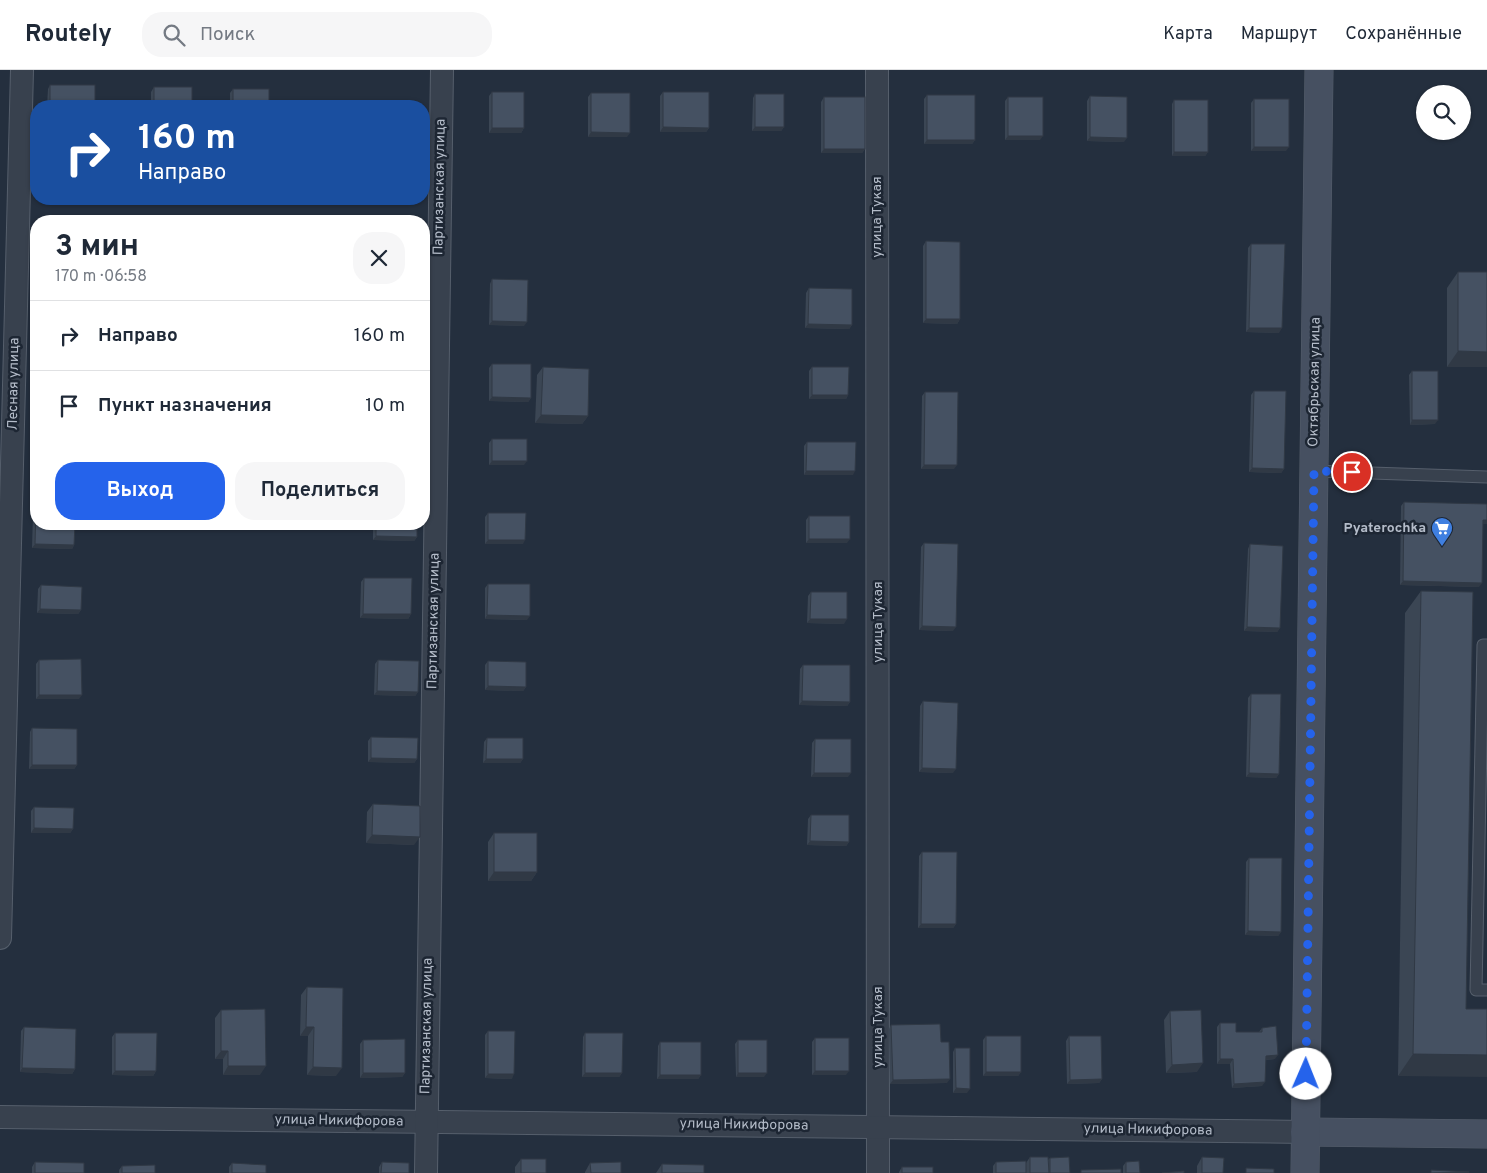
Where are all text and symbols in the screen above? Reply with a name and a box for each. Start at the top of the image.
search box [142,12,492,57]
text: Routely [25,20,112,50]
icon: search [160,21,188,49]
text: Поиск [200,23,255,47]
text: Карта [1163,23,1213,46]
text: Маршрут [1241,23,1317,46]
text: Сохранённые [1345,23,1462,46]
map controls [1416,85,1471,140]
button: search [1416,85,1471,140]
text: 160 m [138,117,236,161]
street label: Партизанская улица [430,119,450,255]
icon: right [55,120,120,185]
text: Направо [138,160,226,187]
street label: улица Тукая [869,176,886,258]
text: 3 мин [55,229,139,266]
button: close [353,232,405,284]
text: 170 m · 06:58 [55,267,147,287]
street label: Октябрьская улица [1305,317,1325,447]
icon: right [55,322,83,350]
text: Направо [98,324,178,348]
text: 160 m [354,324,405,348]
street label: Лесная улица [5,337,23,431]
icon: arrive [55,392,83,420]
text: Пункт назначения [98,394,272,418]
text: 10 m [365,394,405,418]
pin [1331,451,1373,493]
icon: arrive [1338,458,1366,486]
button: Выход [55,462,225,520]
button: Поделиться [235,462,405,520]
supermarket icon: Pyaterochka [1430,516,1454,547]
place label: Pyaterochka [1344,520,1426,537]
street label: Партизанская улица [424,553,444,689]
street label: улица Тукая [870,581,887,663]
street label: Партизанская улица [417,958,437,1094]
street label: улица Тукая [870,986,887,1068]
position arrow [1279,1047,1331,1099]
street label: улица Никифорова [275,1111,403,1131]
street label: улица Никифорова [680,1115,808,1135]
street label: улица Никифорова [1084,1120,1212,1140]

